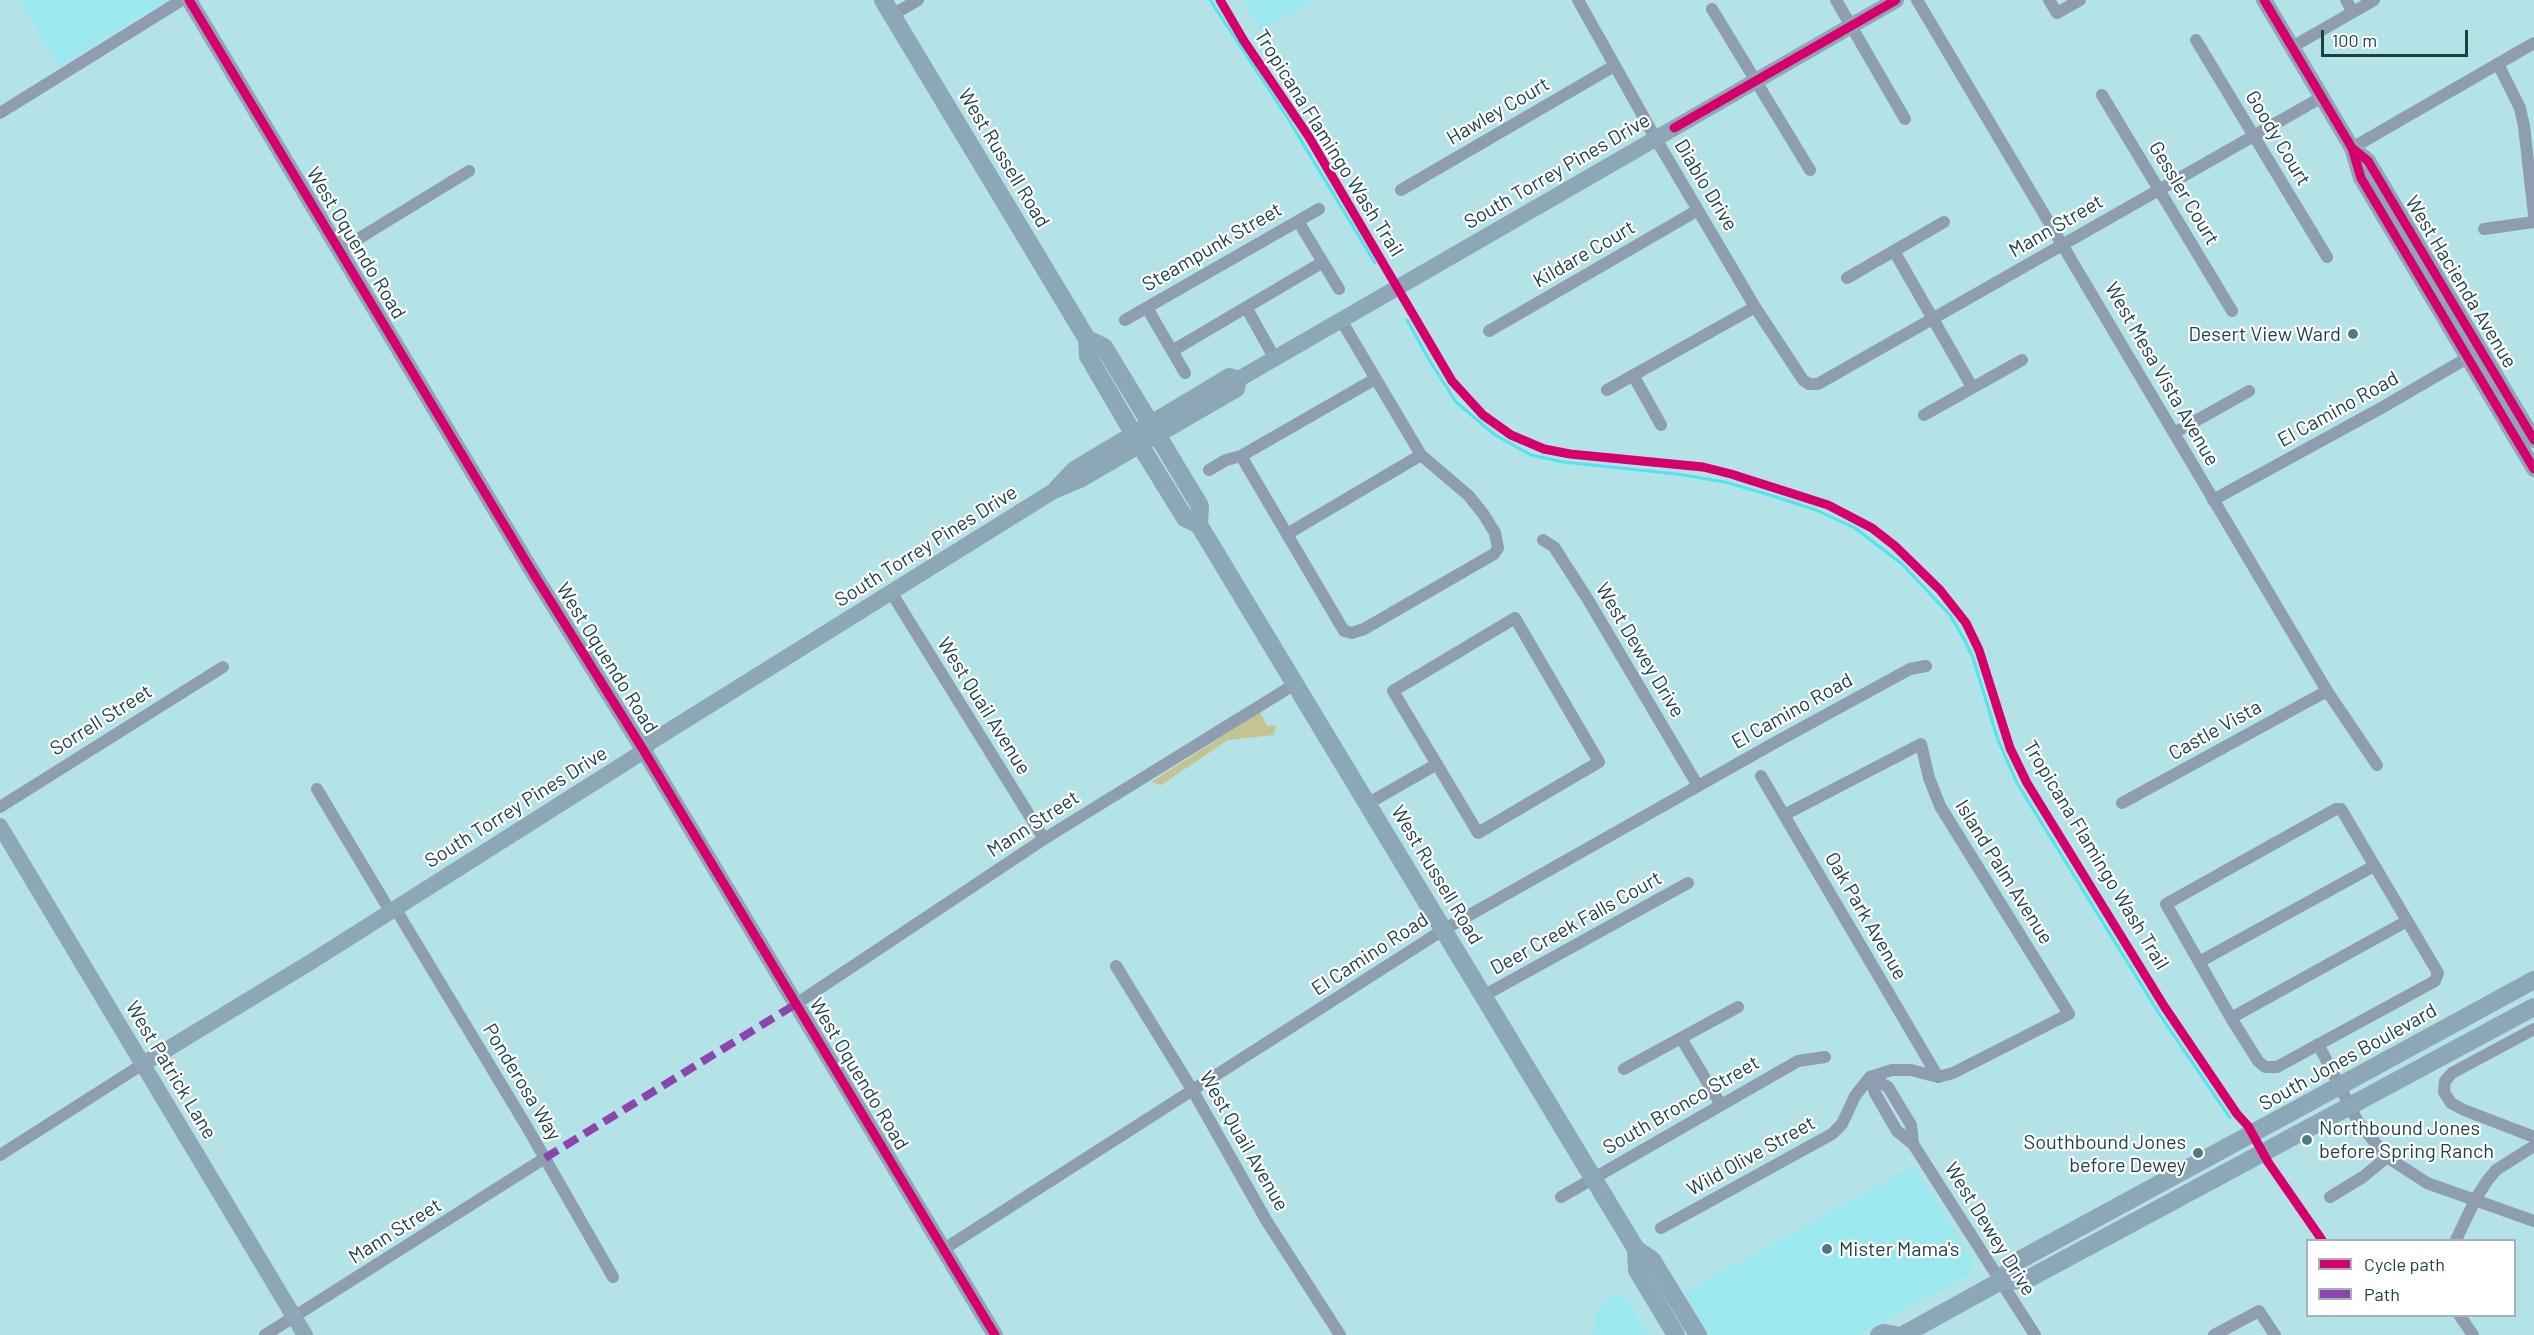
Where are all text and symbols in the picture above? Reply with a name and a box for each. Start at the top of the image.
scale bar [2324,18,2471,56]
street label: Tropicana Flamingo Wash Trail [1249,25,1409,261]
text: 100 m [2332,29,2377,51]
street label: Hawley Court [1442,72,1554,150]
street label: West Russell Road [953,84,1055,232]
street label: Goody Court [2240,86,2316,190]
street label: South Torrey Pines Drive [1460,108,1654,234]
street label: Diablo Drive [1669,135,1743,235]
street label: Gessler Court [2144,137,2224,249]
street label: West Oquendo Road [301,163,411,323]
street label: Mann Street [2005,189,2107,263]
street label: West Hacienda Avenue [2400,192,2522,372]
street label: Steampunk Street [1138,197,1286,297]
street label: Kildare Court [1529,215,1639,293]
street label: West Mesa Vista Avenue [2100,278,2224,470]
place label: Desert View Ward [2188,322,2341,346]
marker: Desert View Ward [2346,327,2360,341]
street label: El Camino Road [2273,366,2403,452]
street label: South Torrey Pines Drive [830,480,1022,612]
street label: West Oquendo Road [551,578,663,738]
street label: West Dewey Drive [1590,578,1690,722]
street label: West Quail Avenue [932,633,1036,779]
street label: El Camino Road [1727,668,1857,754]
street label: Sorrell Street [46,679,156,761]
street label: Castle Vista [2164,695,2266,765]
street label: Tropicana Flamingo Wash Trail [2018,736,2174,974]
street label: South Torrey Pines Drive [420,741,612,873]
street label: Mann Street [983,785,1083,863]
street label: Island Palm Avenue [1950,795,2058,949]
street label: West Russell Road [1386,801,1488,949]
street label: Oak Park Avenue [1820,848,1912,984]
street label: Deer Creek Falls Court [1486,866,1666,980]
street label: El Camino Road [1307,907,1433,1001]
street label: West Oquendo Road [804,994,914,1154]
street label: West Patrick Lane [120,997,222,1143]
street label: South Jones Boulevard [2255,998,2441,1116]
street label: Ponderosa Way [478,1019,566,1145]
street label: South Bronco Street [1599,1050,1763,1160]
street label: West Quail Avenue [1194,1067,1294,1215]
street label: Wild Olive Street [1683,1111,1819,1201]
place label: Northbound Jones before Spring Ranch [2319,1116,2494,1163]
place label: Southbound Jones before Dewey [2024,1130,2186,1177]
marker: Northbound Jones before Spring Ranch [2300,1133,2314,1147]
marker: Southbound Jones before Dewey [2191,1146,2205,1160]
street label: West Dewey Drive [1939,1158,2041,1300]
street label: Mann Street [344,1193,446,1269]
place label: Mister Mama's [1839,1237,1959,1261]
legend [2306,1239,2516,1317]
marker: Mister Mama's [1820,1242,1834,1256]
text: Cycle path [2364,1253,2445,1275]
text: Path [2364,1283,2400,1305]

